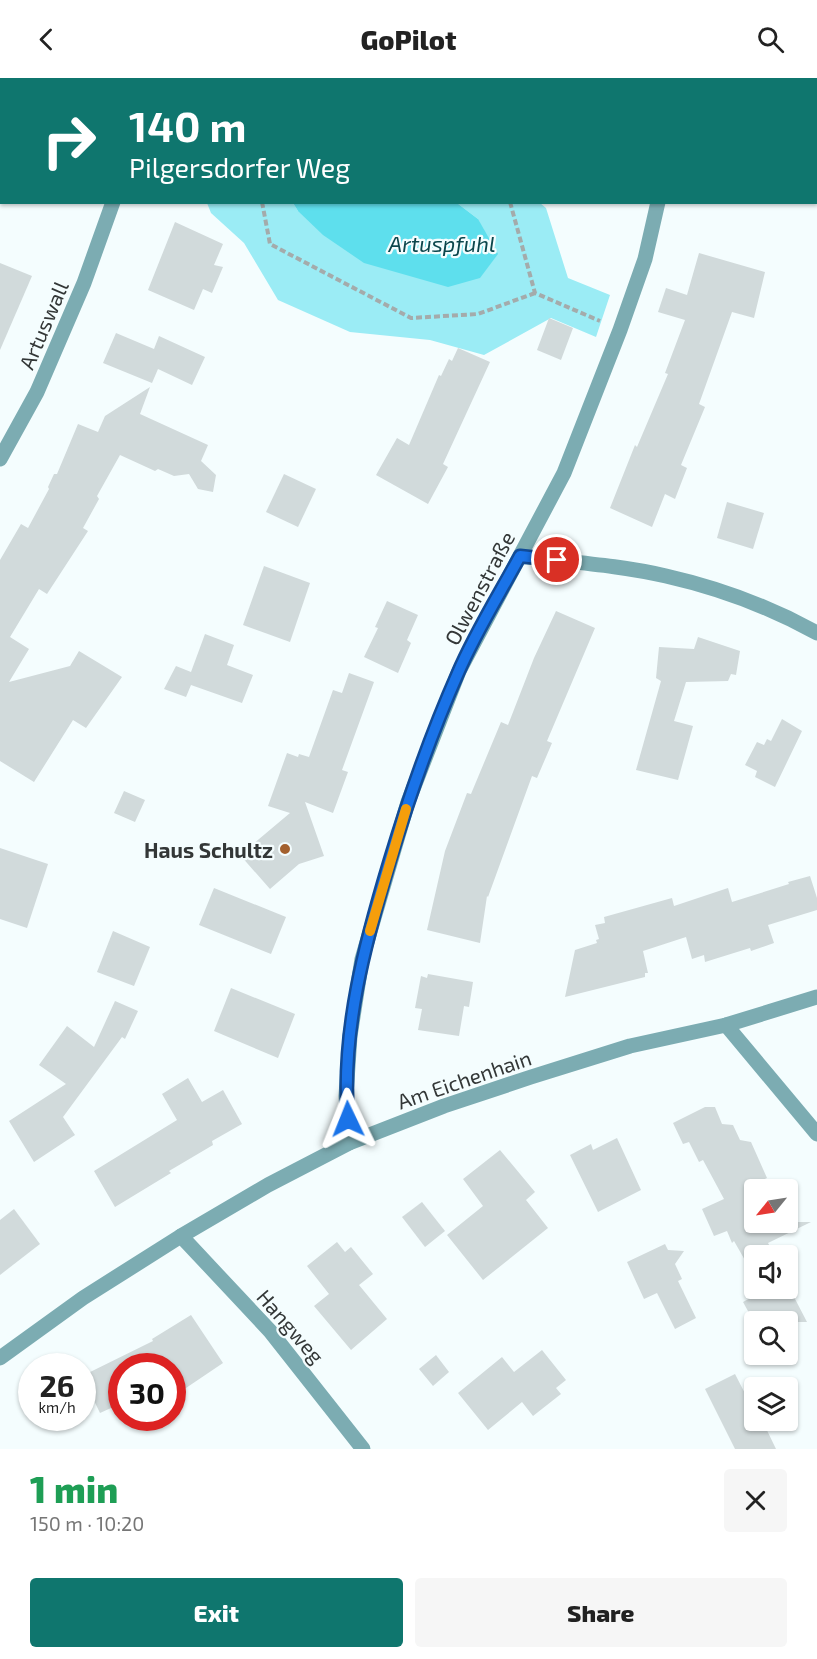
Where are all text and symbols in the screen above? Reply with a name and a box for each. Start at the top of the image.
icon: back [30,23,63,56]
text: GoPilot [361,23,456,55]
icon: search [754,23,787,56]
text: 140 m [129,100,246,150]
icon: right [30,102,108,180]
text: Pilgersdorfer Weg [129,151,350,183]
water label: Artuspfuhl [388,230,495,256]
street label: Artuswall [13,276,73,373]
street label: Olwenstraße [439,527,519,649]
pin [531,534,582,585]
icon: arrive [540,543,573,576]
place label: Haus Schultz [144,837,273,862]
marker: Haus Schultz [278,842,292,856]
street label: Am Eichenhain [394,1044,534,1114]
position arrow [316,1087,380,1151]
north arrow [744,1179,798,1233]
map controls [744,1179,798,1431]
button: sound [744,1245,798,1299]
street label: Hangweg [252,1284,330,1368]
button: search [744,1311,798,1365]
speed limit sign: 30 [108,1353,186,1431]
text: 26 [39,1367,75,1403]
button: layers [744,1377,798,1431]
text: km/h [38,1398,76,1416]
text: 1 min [30,1467,118,1510]
button: close [724,1469,787,1532]
text: 150 m · 10:20 [30,1511,144,1535]
button: Exit [30,1578,403,1647]
button: Share [415,1578,787,1647]

